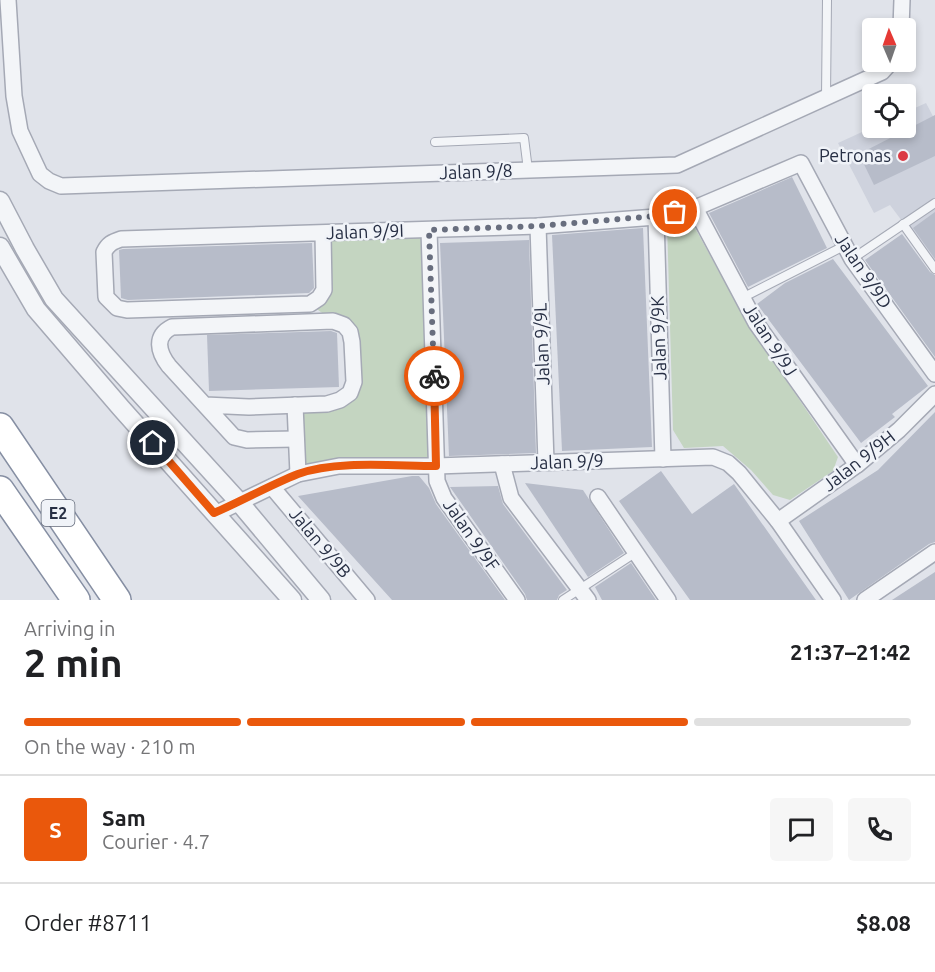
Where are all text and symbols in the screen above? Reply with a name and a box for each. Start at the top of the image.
north arrow [862,18,916,72]
map controls [862,18,916,138]
button: locate [862,84,916,138]
place label: Petronas [819,145,891,165]
marker: Petronas [896,149,910,163]
street label: Jalan 9/8 [439,160,513,182]
pin [649,186,700,237]
icon: bag [658,195,691,228]
street label: Jalan 9/9I [326,220,404,242]
street label: Jalan 9/9D [831,229,896,312]
street label: Jalan 9/9K [647,295,669,381]
street label: Jalan 9/9J [740,299,802,379]
street label: Jalan 9/9L [530,302,552,386]
courier [404,346,464,406]
icon: bike [418,360,451,393]
pin [127,417,178,468]
icon: home [136,426,169,459]
street label: Jalan 9/9H [818,426,898,495]
street label: Jalan 9/9 [530,450,604,472]
street label: Jalan 9/9F [440,495,504,574]
road number: E2 [42,500,74,526]
street label: Jalan 9/9B [286,503,356,581]
text: Arriving in [24,617,115,640]
text: 21:37–21:42 [790,639,911,664]
text: 2 min [24,641,123,684]
text: On the way · 210 m [24,735,196,758]
button: chat [770,798,833,861]
button: phone [848,798,911,861]
text: Sam [102,805,146,830]
text: S [49,817,62,842]
text: Courier · 4.7 [102,830,210,853]
text: Order #8711 [24,910,152,935]
text: $8.08 [856,910,911,935]

